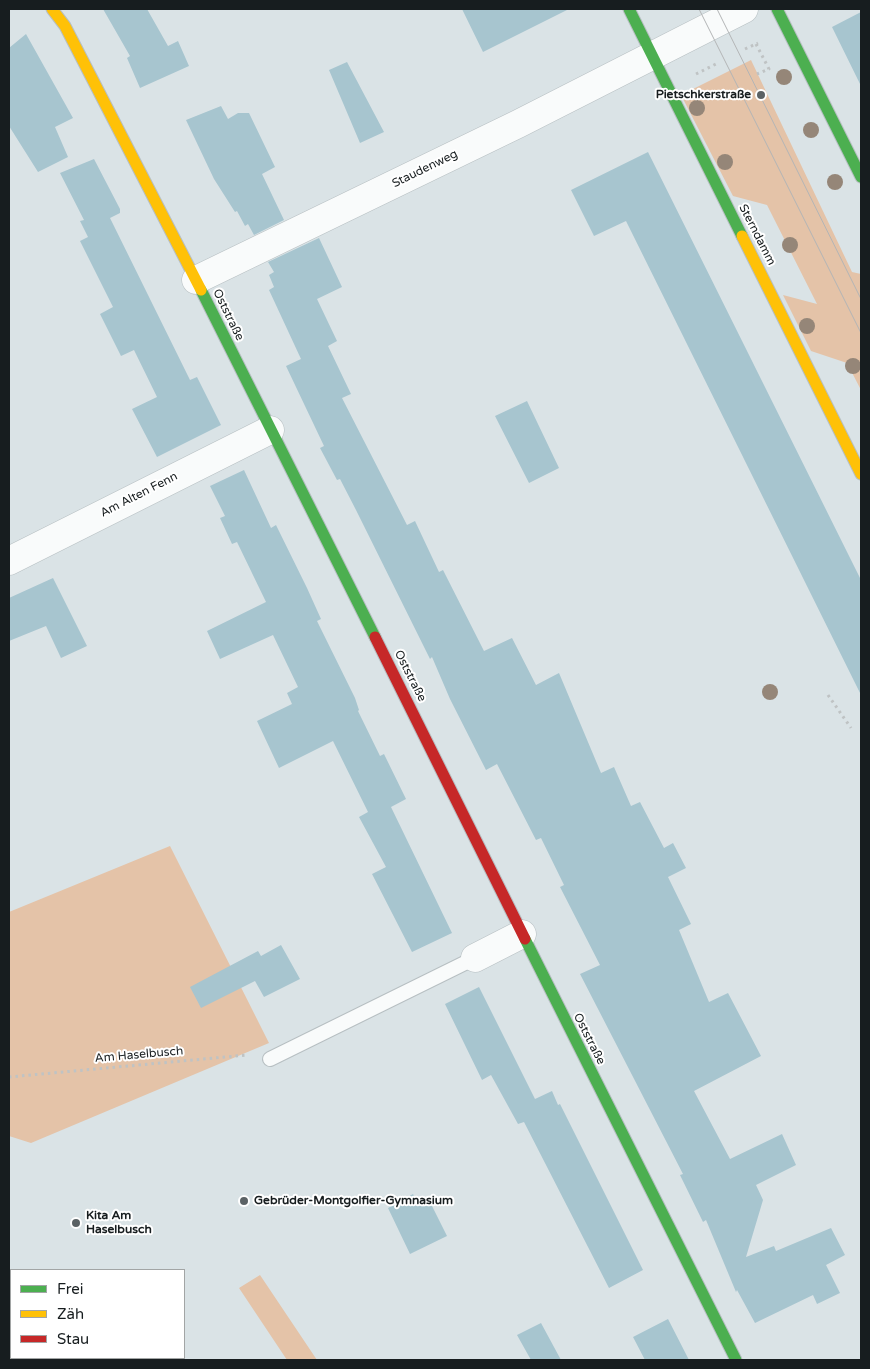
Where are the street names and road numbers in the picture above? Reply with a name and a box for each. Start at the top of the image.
street label: Staudenweg [390,147,460,191]
street label: Sterndamm [735,202,779,268]
street label: Oststraße [209,287,247,343]
street label: Am Alten Fenn [98,469,180,521]
street label: Oststraße [391,648,429,704]
street label: Oststraße [570,1011,608,1067]
street label: Am Haselbusch [94,1044,184,1066]

